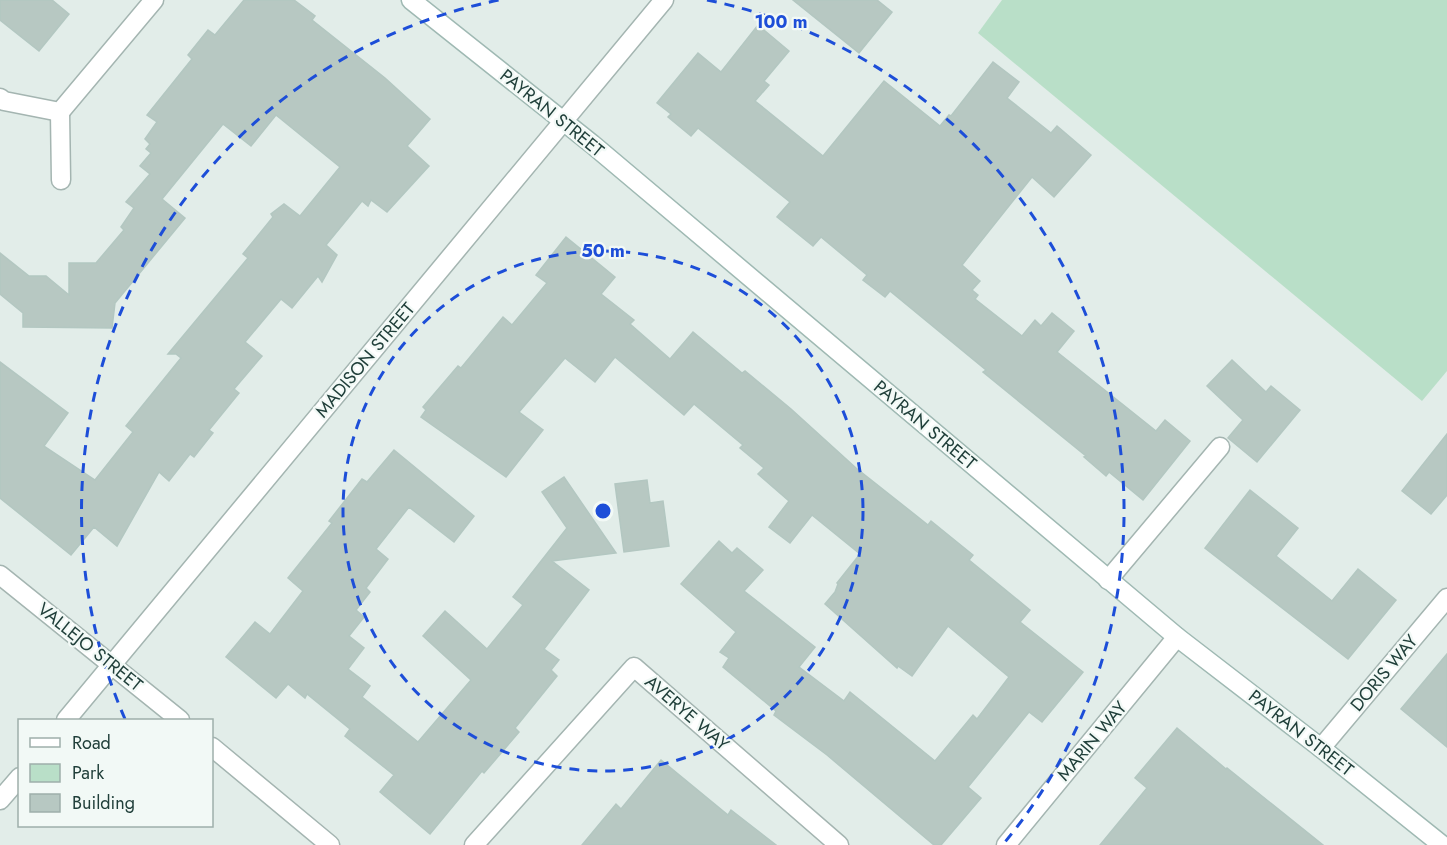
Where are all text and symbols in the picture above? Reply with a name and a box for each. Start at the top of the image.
text: 100 m [754,9,808,35]
street label: PAYRAN STREET [494,63,610,163]
text: 50 m [581,238,625,264]
street label: MADISON STREET [309,296,421,423]
street label: PAYRAN STREET [868,374,983,476]
centre of rings [593,501,613,521]
street label: VALLEJO STREET [32,596,149,698]
street label: DORIS WAY [1344,628,1424,717]
street label: AVERYE WAY [639,669,735,758]
street label: PAYRAN STREET [1243,684,1360,783]
street label: MARIN WAY [1051,695,1134,787]
legend [18,719,213,827]
text: Road [72,730,111,756]
text: Park [72,760,104,786]
text: Building [72,790,135,816]

